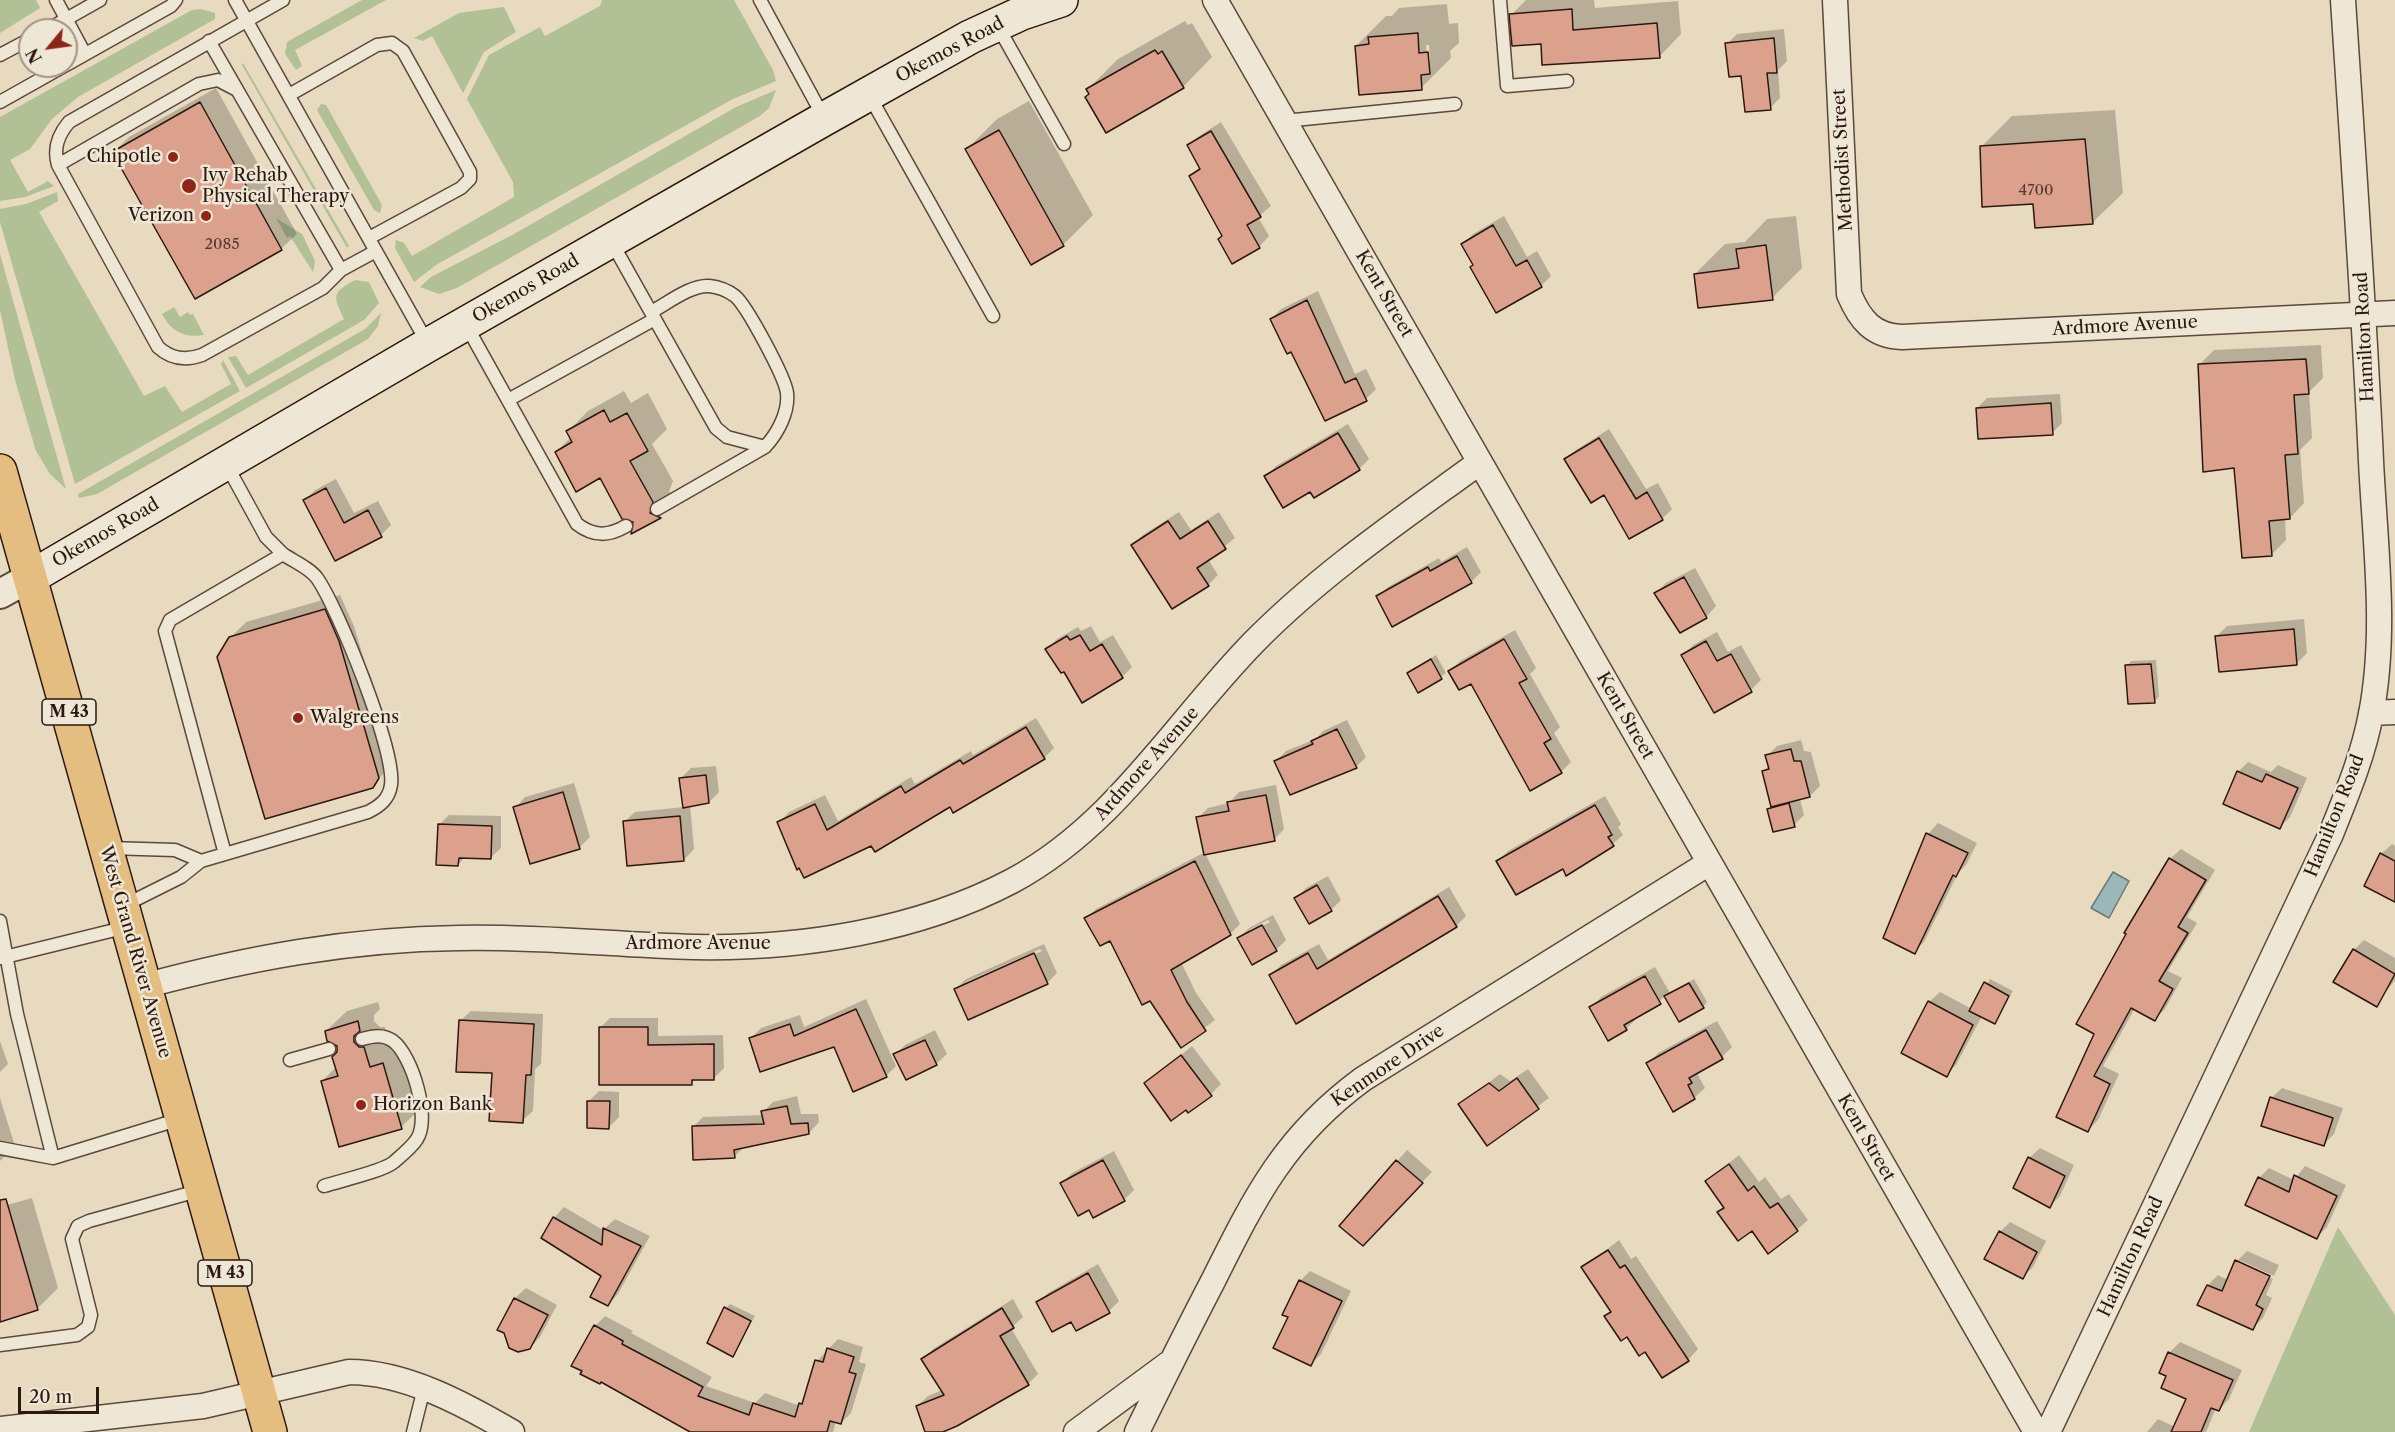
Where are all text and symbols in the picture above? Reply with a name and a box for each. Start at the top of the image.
street label: Okemos Road [892,12,1008,88]
north arrow [18,18,78,78]
text: N [22,45,46,67]
street label: Methodist Street [1828,88,1858,232]
place label: Chipotle [86,146,161,168]
marker: Chipotle [166,150,180,164]
place label: Ivy Rehab Physical Therapy [202,165,349,207]
marker: Ivy Rehab Physical Therapy [180,177,198,195]
house number: 4700 [2018,182,2054,200]
place label: Verizon [128,205,194,227]
marker: Verizon [199,209,213,223]
house number: 2085 [204,236,240,254]
street label: Kent Street [1350,247,1418,341]
street label: Okemos Road [469,250,583,328]
street label: Hamilton Road [2351,271,2379,403]
street label: Ardmore Avenue [2052,311,2198,341]
street label: Okemos Road [49,494,163,572]
street label: Kent Street [1591,669,1659,763]
road number: M 43 [42,699,96,725]
street label: Ardmore Avenue [1090,703,1204,825]
place label: Walgreens [310,707,399,729]
marker: Walgreens [291,711,305,725]
street label: Hamilton Road [2301,752,2369,880]
street label: West Grand River Avenue [94,843,176,1061]
street label: Ardmore Avenue [625,933,771,955]
street label: Kenmore Drive [1327,1020,1449,1112]
street label: Kent Street [1832,1091,1900,1185]
place label: Horizon Bank [373,1094,492,1116]
marker: Horizon Bank [354,1098,368,1112]
street label: Hamilton Road [2094,1193,2168,1321]
road number: M 43 [198,1260,252,1286]
scale bar [21,1375,102,1413]
text: 20 m [29,1386,72,1408]

